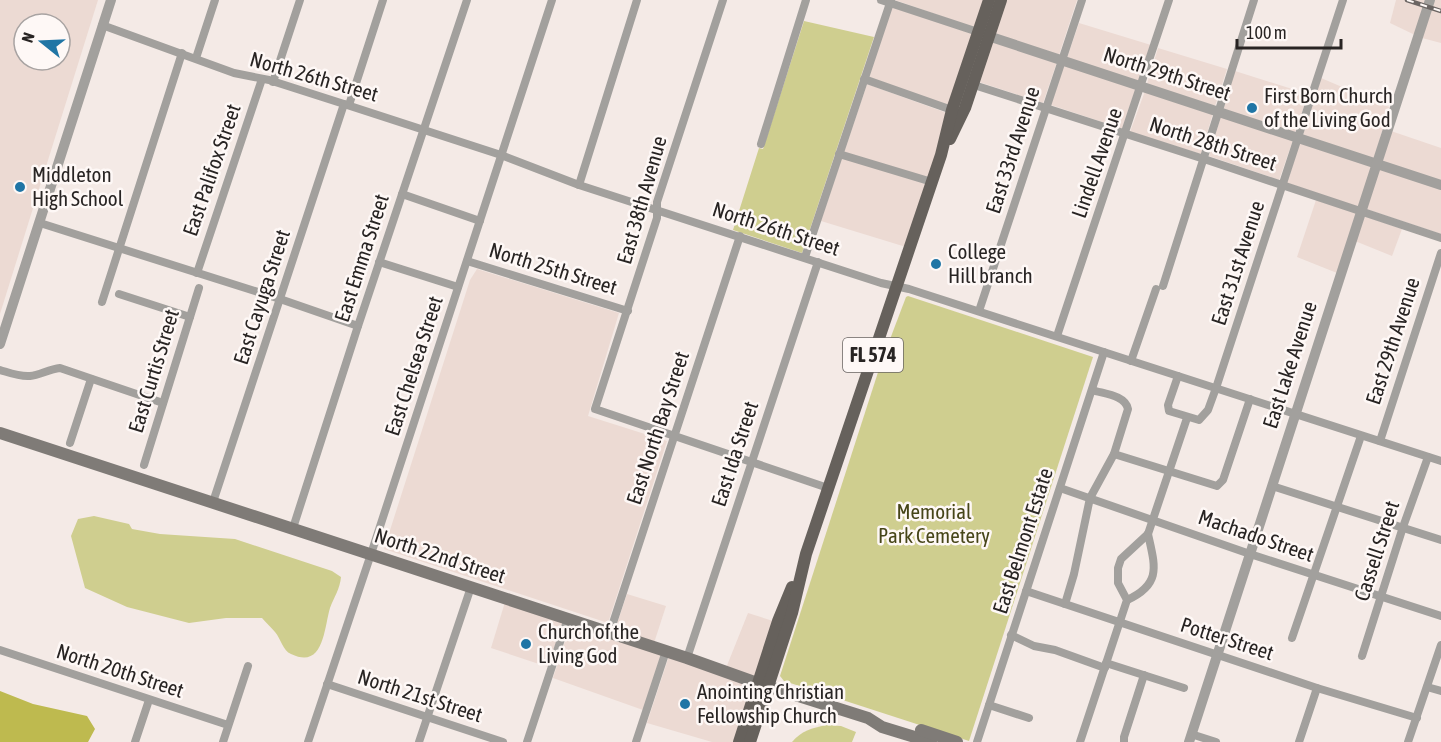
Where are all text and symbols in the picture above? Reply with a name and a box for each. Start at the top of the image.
north arrow [12,12,72,72]
scale bar [1237,12,1340,50]
text: 100 m [1246,22,1287,43]
text: N [18,30,38,45]
street label: North 29th Street [1101,41,1234,105]
street label: North 26th Street [247,46,381,106]
street label: East 33rd Avenue [980,83,1044,216]
place label: First Born Church of the Living God [1264,83,1393,131]
street label: East Palifox Street [177,101,245,239]
marker: First Born Church of the Living God [1245,101,1259,115]
street label: Lindell Avenue [1066,105,1126,221]
street label: North 28th Street [1147,111,1280,175]
street label: East 38th Avenue [611,133,671,266]
place label: Middleton High School [32,162,124,210]
marker: Middleton High School [13,180,27,194]
street label: East Emma Street [329,191,393,325]
street label: North 26th Street [710,196,843,260]
street label: East 31st Avenue [1206,198,1268,328]
street label: East Cayuga Street [228,226,294,367]
street label: North 25th Street [487,237,620,299]
place label: College Hill branch [948,239,1033,287]
marker: College Hill branch [929,257,943,271]
street label: East 29th Avenue [1360,274,1424,407]
street label: East Chelsea Street [379,293,447,439]
street label: East Lake Avenue [1257,298,1321,431]
street label: East Curtis Street [123,306,183,435]
road number: FL 574 [843,338,903,372]
street label: East North Bay Street [621,348,693,507]
street label: East Ida Street [706,398,762,509]
street label: East Belmont Estate [987,465,1057,617]
street label: Cassell Street [1349,498,1403,604]
park label: Memorial Park Cemetery [878,499,990,547]
street label: Machado Street [1196,504,1317,566]
street label: North 22nd Street [372,523,509,588]
street label: Potter Street [1178,612,1277,664]
place label: Church of the Living God [538,619,639,667]
marker: Church of the Living God [519,637,533,651]
street label: North 20th Street [54,638,187,702]
street label: North 21st Street [355,664,486,726]
place label: Anointing Christian Fellowship Church [697,679,844,727]
marker: Anointing Christian Fellowship Church [678,697,692,711]

